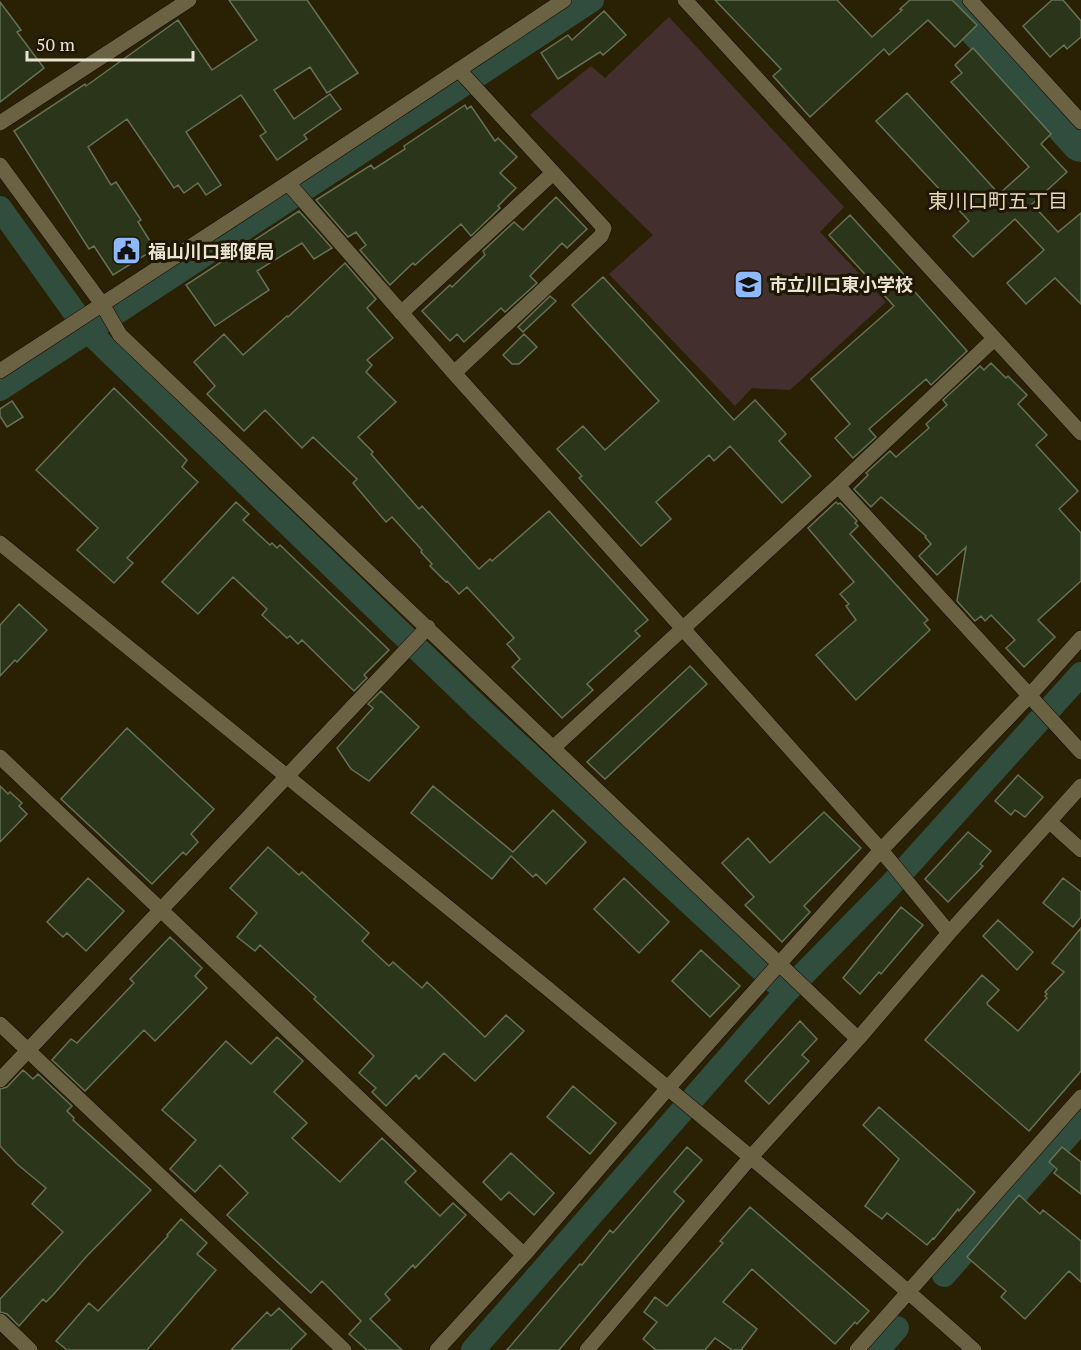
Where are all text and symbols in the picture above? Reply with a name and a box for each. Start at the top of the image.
scale bar [27,24,194,62]
text: 50 m [36,32,76,56]
district label: 東川口町五丁目 [928,187,1068,214]
public building icon: 福山川口郵便局 [111,235,143,267]
place label: 福山川口郵便局 [148,239,274,263]
school or university icon: 市立川口東小学校 [732,268,764,300]
place label: 市立川口東小学校 [769,272,913,296]

